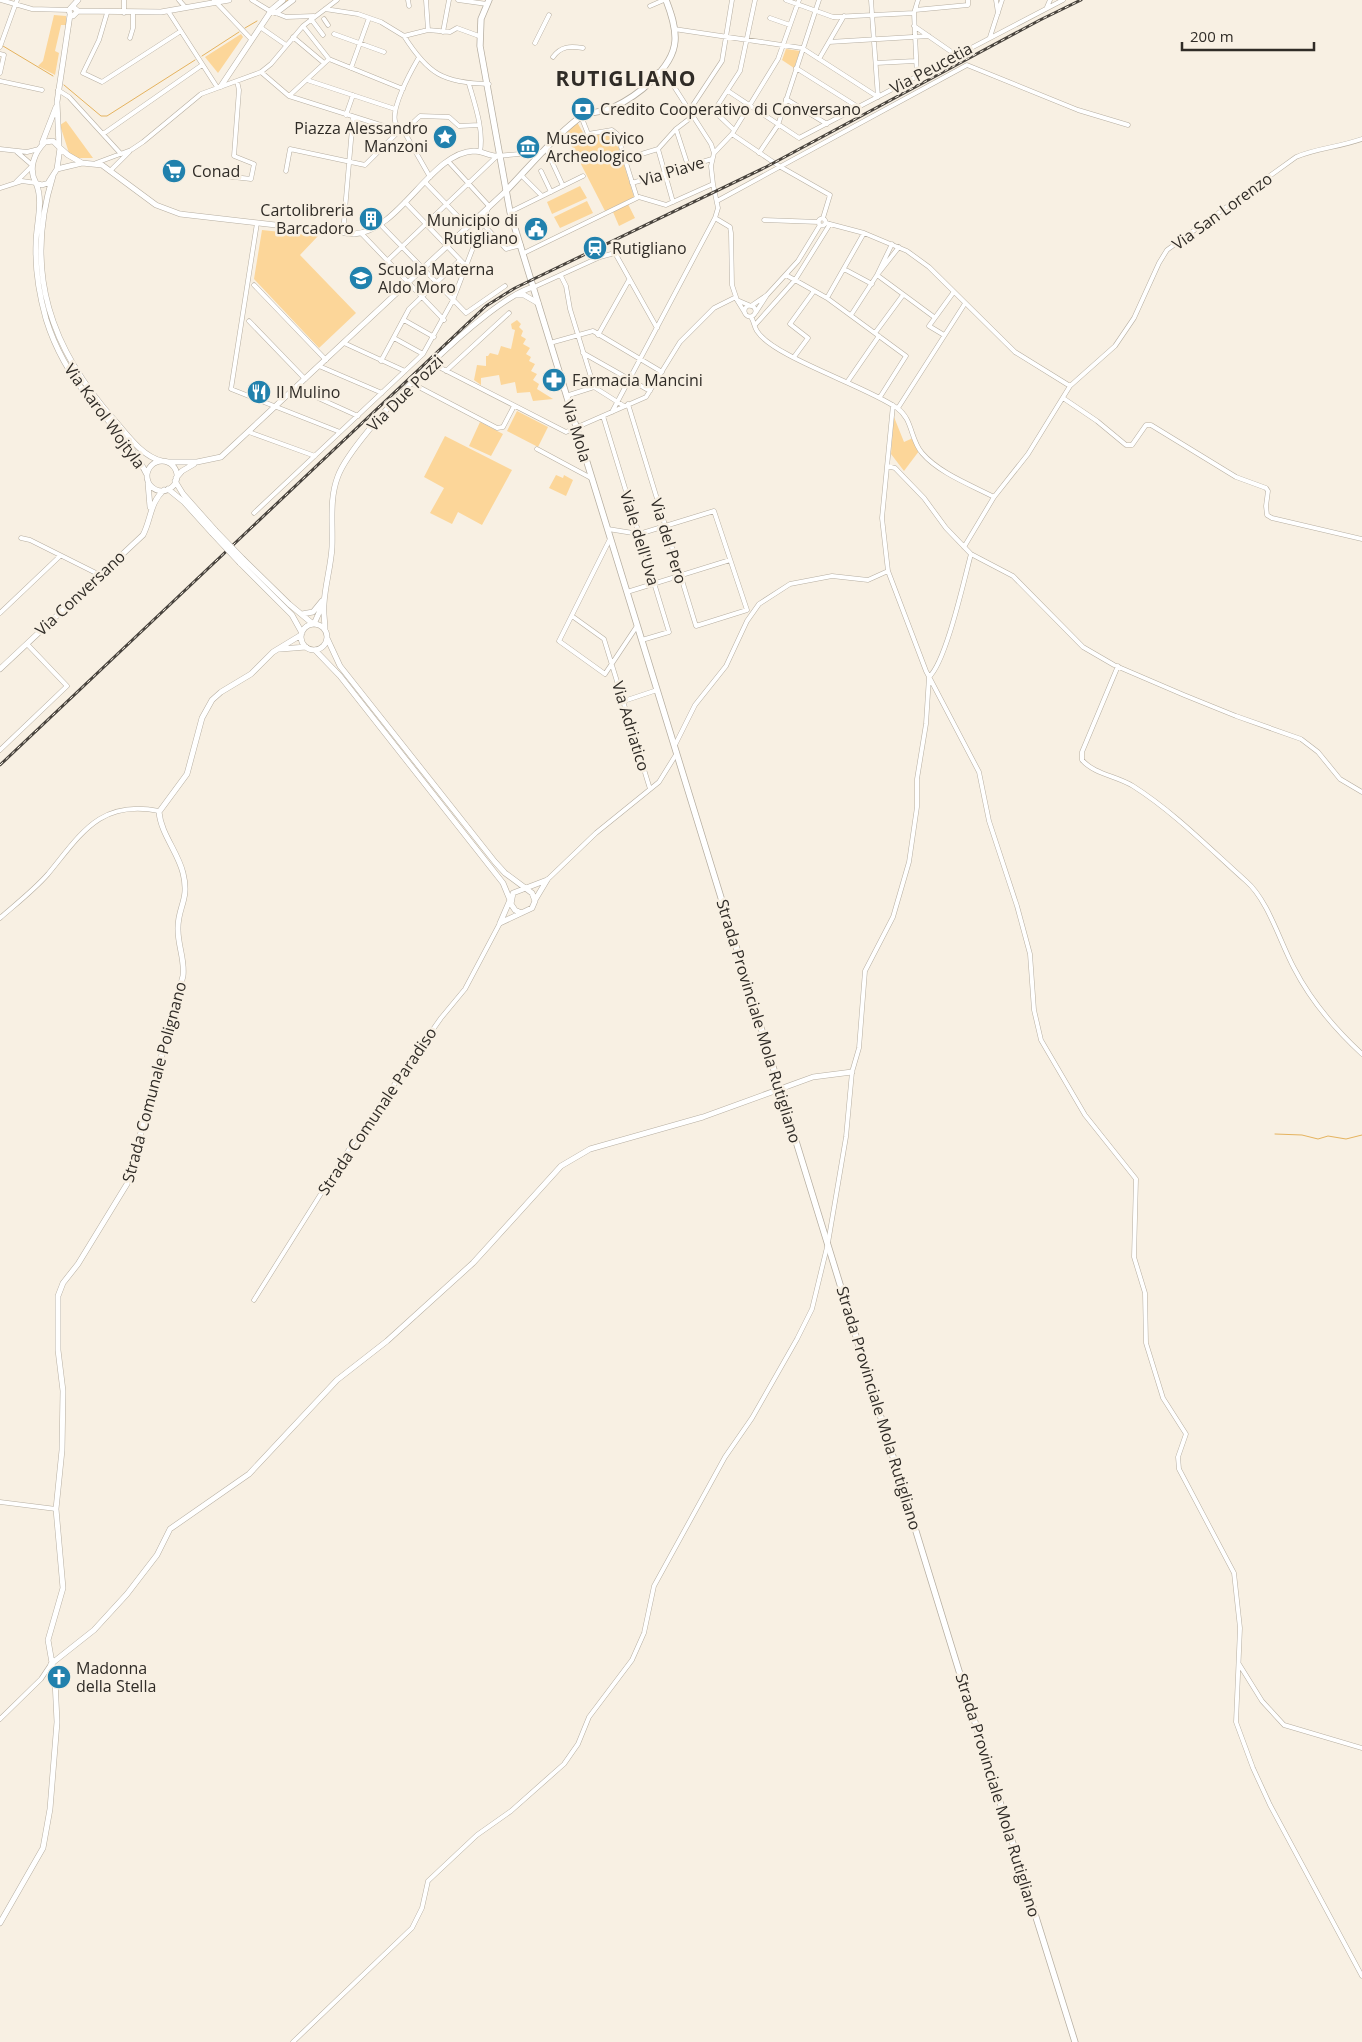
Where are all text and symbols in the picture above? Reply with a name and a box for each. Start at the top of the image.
scale bar [1182,20,1314,52]
text: 200 m [1190,26,1234,46]
street label: Via Peucetia [886,37,976,99]
district label: RUTIGLIANO [555,64,697,92]
bank icon: Credito Cooperativo di Conversano [570,96,596,122]
place label: Credito Cooperativo di Conversano [600,98,861,120]
place label: Piazza Alessandro Manzoni [294,117,428,157]
place icon: Piazza Alessandro Manzoni [432,124,458,150]
place label: Museo Civico Archeologico [546,127,644,167]
museum icon: Museo Civico Archeologico [515,134,541,160]
street label: Via Piave [637,151,707,191]
supermarket icon: Conad [161,158,187,184]
place label: Conad [192,160,240,182]
street label: Via San Lorenzo [1168,167,1276,255]
place label: Cartolibreria Barcadoro [260,199,354,239]
building icon: Cartolibreria Barcadoro [358,206,384,232]
place label: Municipio di Rutigliano [427,209,518,249]
public building icon: Municipio di Rutigliano [523,216,549,242]
station icon: Rutigliano [582,235,608,261]
place label: Rutigliano [612,237,687,259]
place label: Scuola Materna Aldo Moro [378,258,494,298]
school or university icon: Scuola Materna Aldo Moro [348,265,374,291]
street label: Via Due Pozzi [362,350,448,436]
street label: Via Karol Wojtyla [59,359,151,473]
pharmacy icon: Farmacia Mancini [541,367,567,393]
place label: Farmacia Mancini [572,369,703,391]
restaurant icon: Il Mulino [246,379,272,405]
place label: Il Mulino [276,381,340,403]
street label: Via Mola [557,397,597,465]
street label: Viale dell'Uva [615,488,665,588]
street label: Via del Pero [646,496,692,586]
street label: Via Conversano [30,546,130,640]
street label: Via Adriatico [607,678,655,774]
street label: Strada Provinciale Mola Rutigliano [711,896,807,1146]
street label: Strada Comunale Polignano [117,979,191,1185]
street label: Strada Comunale Paradiso [313,1023,441,1199]
street label: Strada Provinciale Mola Rutigliano [831,1283,927,1533]
place label: Madonna della Stella [76,1657,156,1697]
church icon: Madonna della Stella [46,1664,72,1690]
street label: Strada Provinciale Mola Rutigliano [950,1670,1046,1920]

